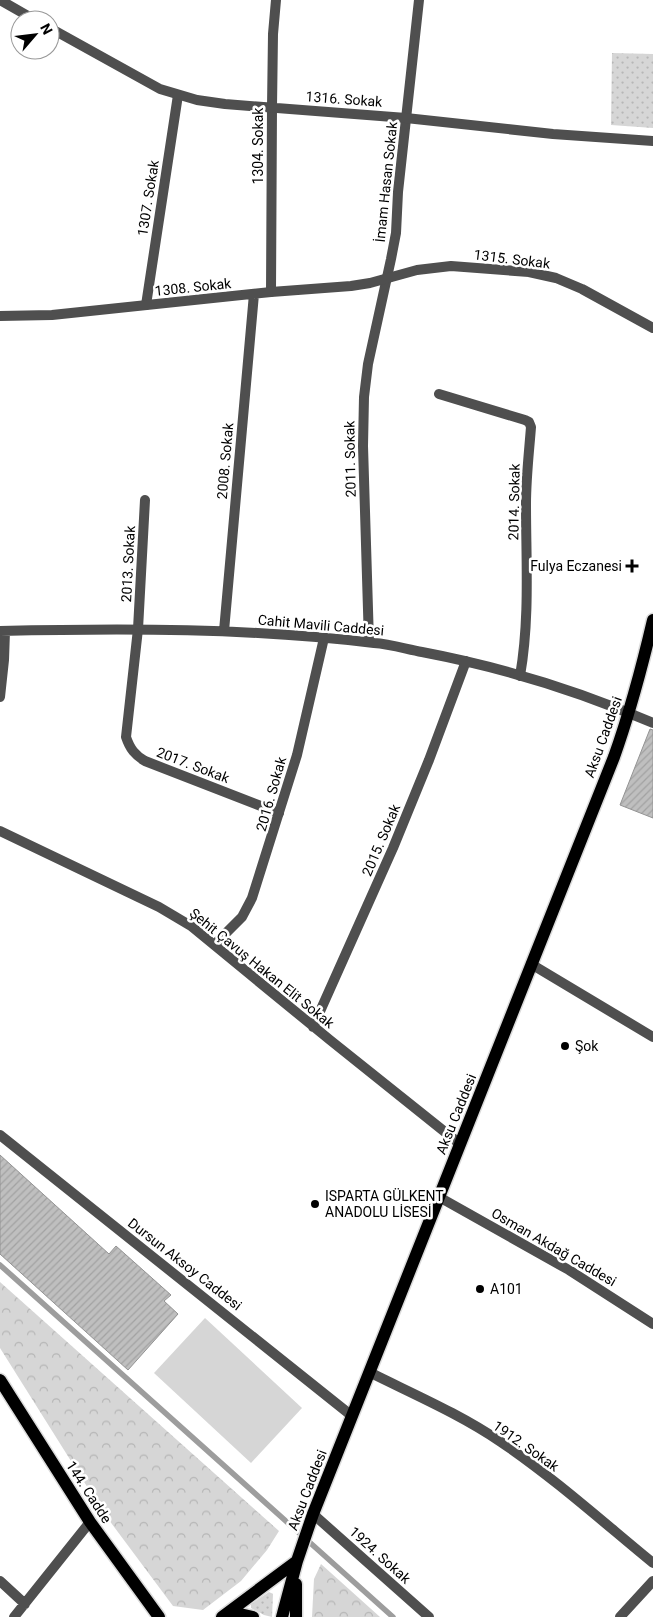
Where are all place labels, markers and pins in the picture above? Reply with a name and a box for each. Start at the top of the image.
place label: Fulya Eczanesi [530,558,622,574]
marker: Fulya Eczanesi [626,560,638,572]
place label: Şok [575,1038,599,1054]
marker: Şok [559,1040,571,1052]
place label: ISPARTA GÜLKENT ANADOLU LİSESİ [325,1188,444,1220]
marker: ISPARTA GÜLKENT ANADOLU LİSESİ [309,1198,321,1210]
place label: A101 [490,1281,523,1297]
marker: A101 [474,1283,486,1295]

